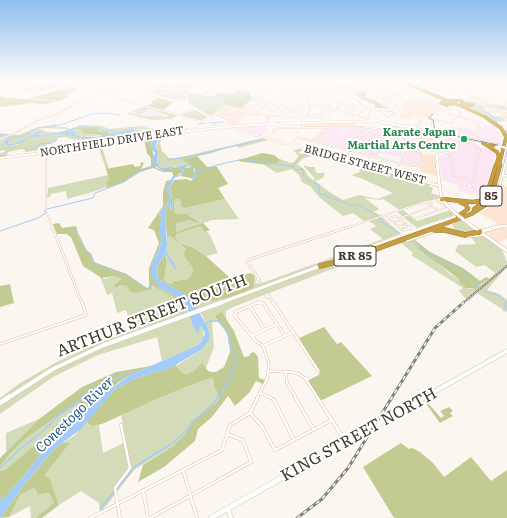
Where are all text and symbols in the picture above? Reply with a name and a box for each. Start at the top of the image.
street label: NORTHFIELD DRIVE EAST [39,124,185,160]
place label: Karate Japan Martial Arts Centre [347,126,456,152]
marker: Karate Japan Martial Arts Centre [459,134,469,144]
street label: BRIDGE STREET WEST [303,142,427,188]
road number: 85 [480,186,502,206]
road number: RR 85 [334,246,376,266]
street label: ARTHUR STREET SOUTH [54,271,250,361]
water label: Conestogo River [32,373,118,457]
street label: KING STREET NORTH [278,384,440,486]

